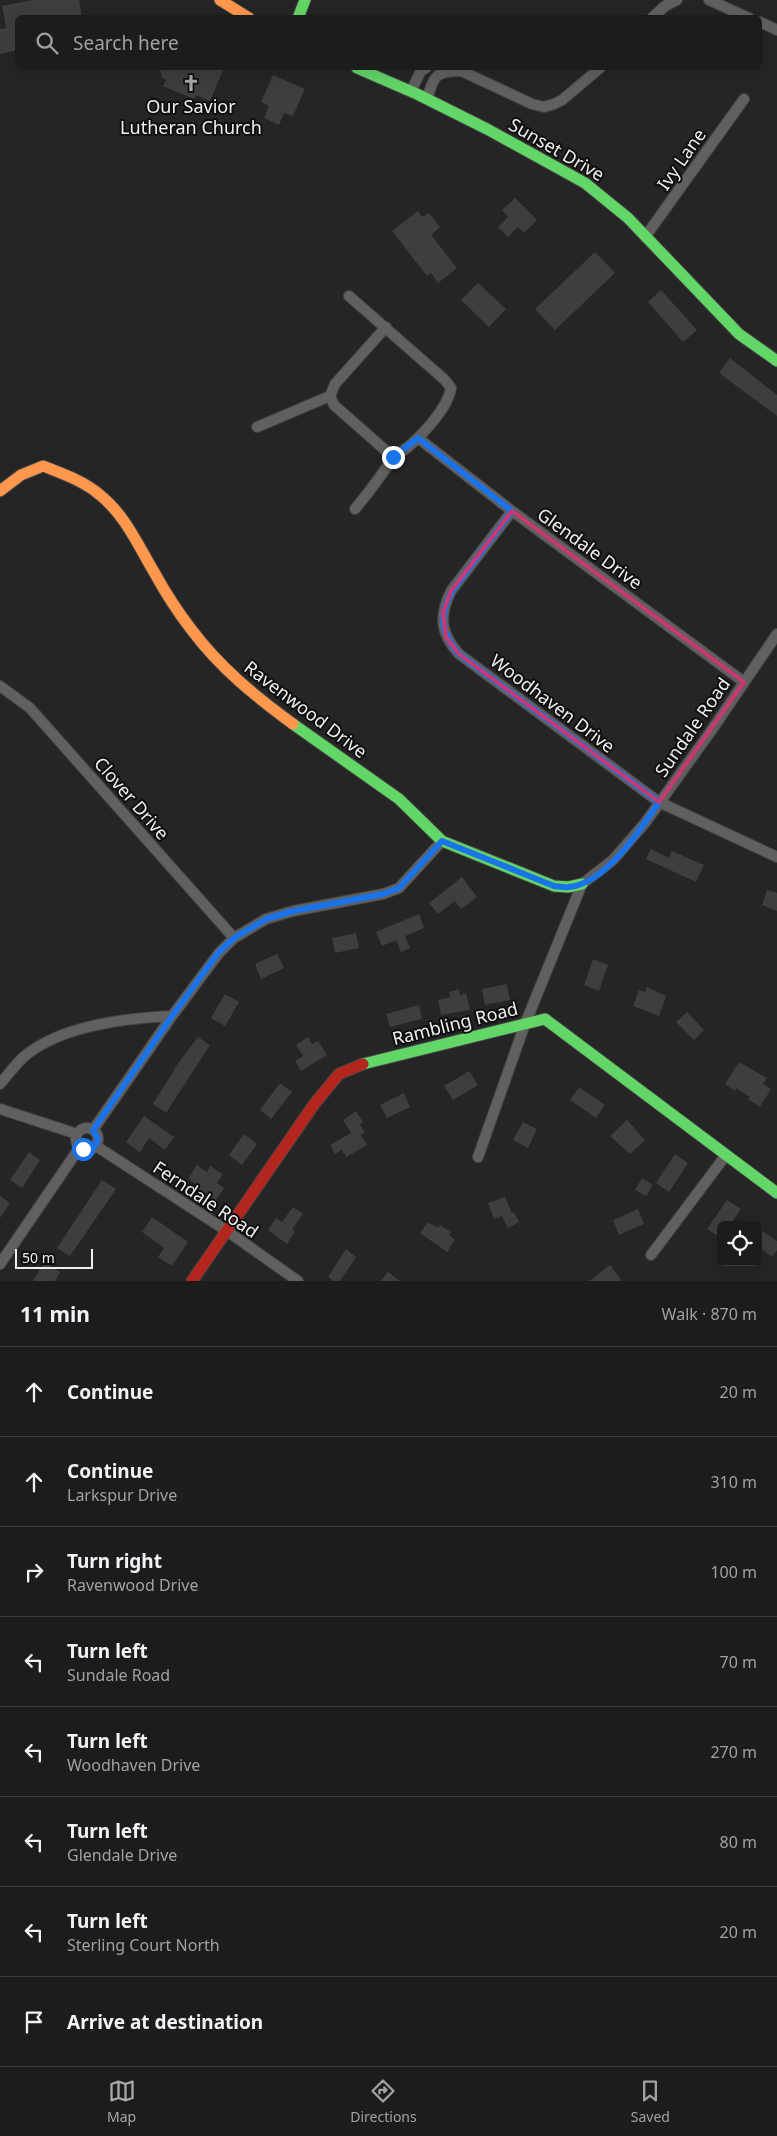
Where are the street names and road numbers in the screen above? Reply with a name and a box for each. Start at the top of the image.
street label: Sunset Drive [505,112,609,186]
street label: Ivy Lane [651,123,711,195]
street label: Glendale Drive [533,502,647,594]
street label: Woodhaven Drive [486,648,620,758]
street label: Ravenwood Drive [240,655,372,763]
street label: Sundale Road [649,673,735,781]
street label: Clover Drive [89,751,175,845]
street label: Rambling Road [390,996,520,1050]
street label: Ferndale Road [149,1155,263,1243]

